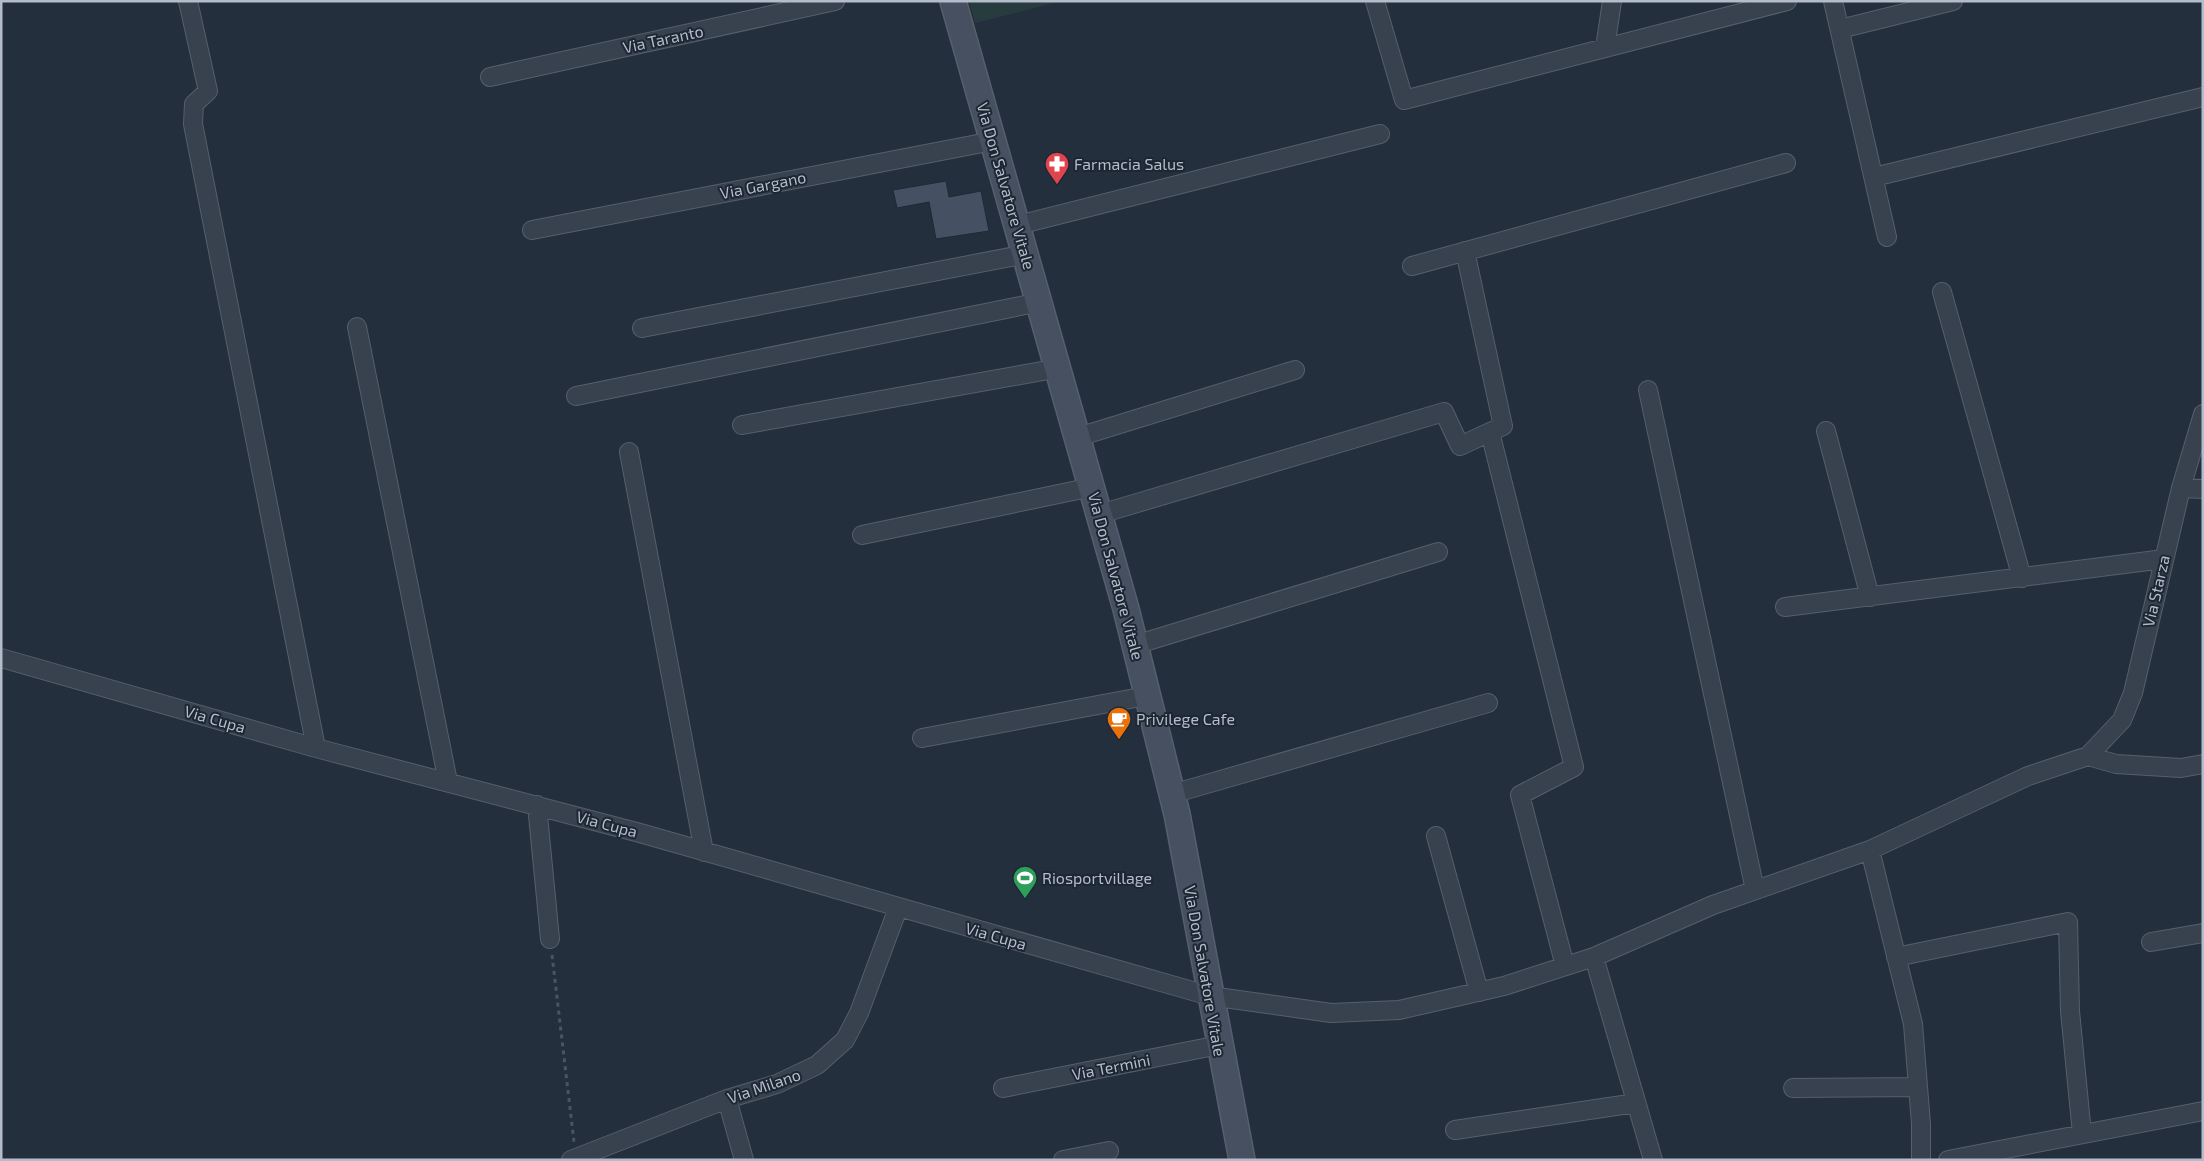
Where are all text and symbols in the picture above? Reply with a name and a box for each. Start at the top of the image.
street label: Via Taranto [621,21,705,56]
street label: Via Don Salvatore Vitale [973,100,1039,272]
pharmacy icon: Farmacia Salus [1044,151,1070,185]
place label: Farmacia Salus [1074,154,1184,173]
street label: Via Gargano [718,167,808,202]
street label: Via Don Salvatore Vitale [1085,490,1148,662]
street label: Via Starza [2138,553,2173,629]
street label: Via Cupa [183,701,248,736]
cafe icon: Privilege Cafe [1106,706,1132,740]
place label: Privilege Cafe [1136,709,1235,728]
street label: Via Cupa [575,806,640,841]
sports icon: Riosportvillage [1012,865,1038,899]
place label: Riosportvillage [1042,868,1152,887]
street label: Via Don Salvatore Vitale [1181,884,1230,1058]
street label: Via Cupa [964,918,1029,953]
street label: Via Termini [1070,1050,1152,1083]
street label: Via Milano [725,1064,803,1107]

